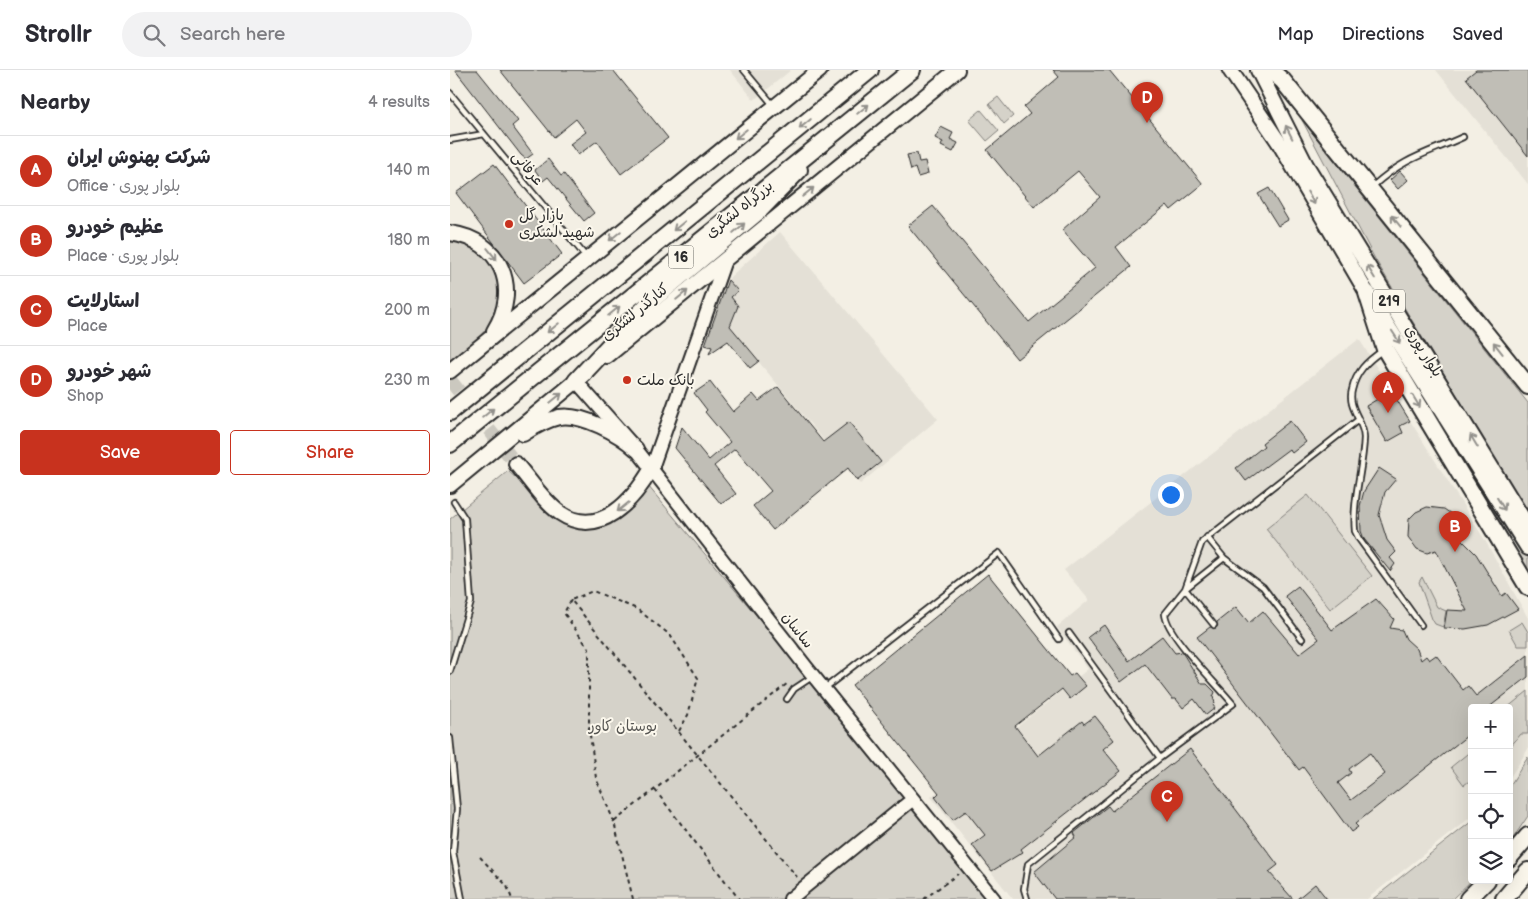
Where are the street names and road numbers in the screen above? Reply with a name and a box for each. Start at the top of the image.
street label: عرفانی [508,147,548,190]
street label: بزرگراه لشگری [702,176,777,242]
road number: 16 [668,246,694,268]
street label: کنارگذر لشگری [598,279,673,345]
road number: 219 [1373,290,1405,312]
street label: بلوار پوری [1400,322,1447,381]
street label: ساسان [777,608,818,652]

